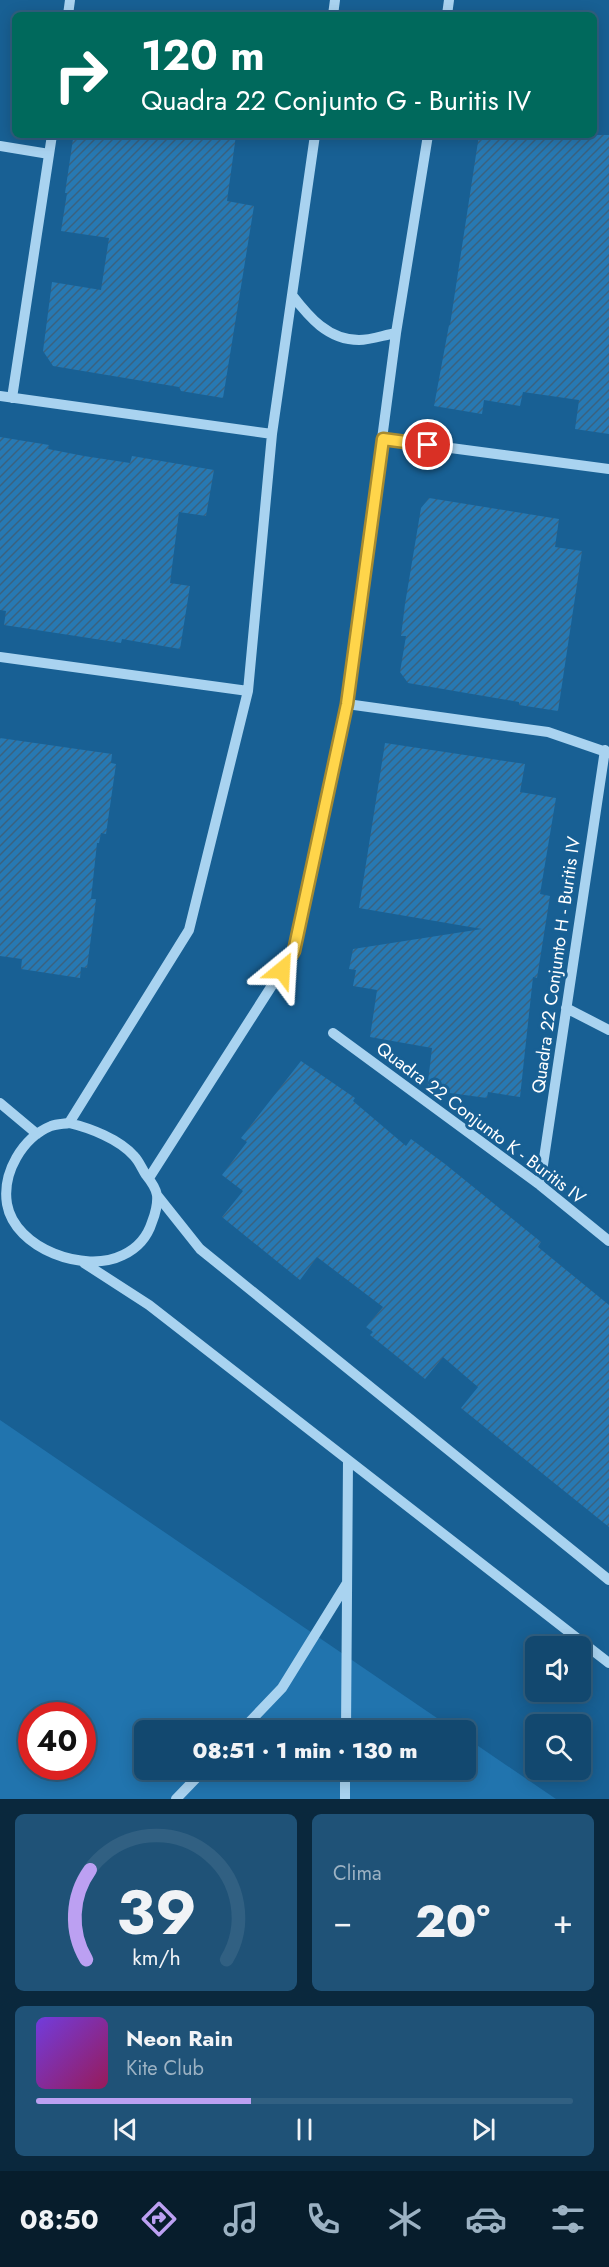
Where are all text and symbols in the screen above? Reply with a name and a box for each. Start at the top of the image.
text: 120 m [141,25,265,86]
icon: right [42,36,120,114]
text: Quadra 22 Conjunto G - Buritis IV [141,81,531,120]
pin [402,419,453,470]
icon: arrive [411,428,444,461]
street label: Quadra 22 Conjunto H - Buritis IV [525,835,587,1095]
position arrow [250,938,314,1002]
street label: Quadra 22 Conjunto K - Buritis IV [371,1035,591,1211]
map controls [525,1636,591,1780]
button: sound [525,1636,591,1702]
speed limit sign: 40 [18,1702,96,1780]
button: search [525,1714,591,1780]
text: 08:51 · 1 min · 130 m [192,1734,418,1766]
text: Clima [333,1859,382,1888]
text: 39 [116,1867,196,1957]
text: 20° [415,1889,490,1954]
text: − [333,1898,352,1945]
text: + [553,1898,573,1945]
text: km/h [132,1942,180,1973]
text: Neon Rain [126,2022,233,2054]
text: Kite Club [126,2054,204,2083]
icon: previous [109,2113,142,2146]
icon: pause [288,2113,321,2146]
icon: next [467,2113,500,2146]
icon: directions [138,2198,180,2240]
icon: music [220,2198,262,2240]
icon: phone [302,2198,344,2240]
icon: climate [384,2198,426,2240]
icon: car [465,2198,507,2240]
icon: filters [547,2198,589,2240]
text: 08:50 [20,2200,99,2239]

